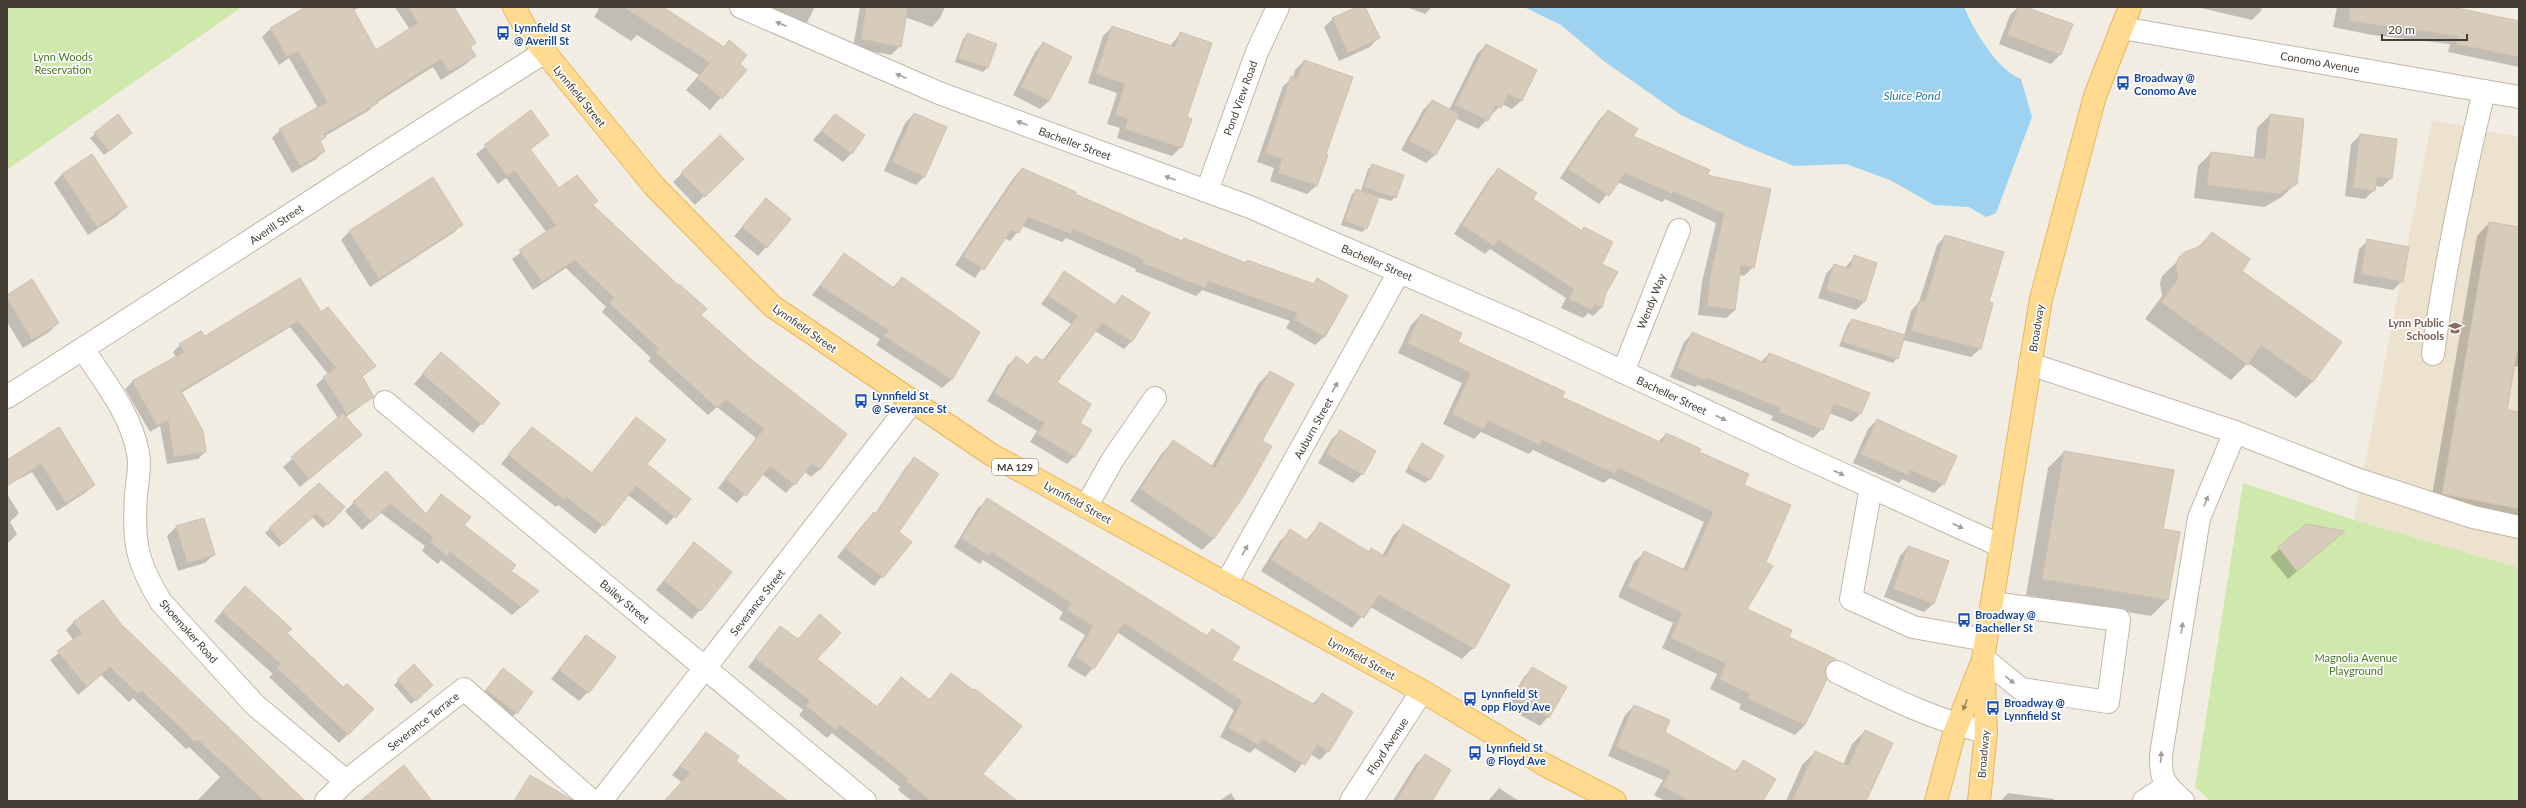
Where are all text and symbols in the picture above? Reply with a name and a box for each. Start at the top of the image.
scale bar [2382,16,2467,42]
place label: Lynnfield St @ Averill St [514,21,572,47]
one-way arrow [775,21,787,27]
text: 20 m [2388,22,2415,37]
bus stop icon: Lynnfield St @ Averill St [495,25,511,41]
street label: Conomo Avenue [2279,49,2361,75]
park label: Lynn Woods Reservation [33,50,93,76]
street label: Pond View Road [1220,59,1260,137]
street label: Lynnfield Street [551,63,609,129]
place label: Broadway @ Conomo Ave [2134,71,2197,97]
one-way arrow [895,73,906,79]
bus stop icon: Broadway @ Conomo Ave [2115,75,2131,91]
water label: Sluice Pond [1883,88,1941,103]
one-way arrow [1015,120,1027,126]
street label: Bacheller Street [1037,124,1113,162]
one-way arrow [1163,175,1175,181]
street label: Averill Street [247,201,305,247]
street label: Bacheller Street [1339,241,1415,283]
street label: Wendy Way [1634,271,1668,331]
street label: Lynnfield Street [771,301,840,355]
street label: Broadway [2026,303,2046,353]
place label: Lynn Public Schools [2388,316,2445,342]
school or university icon: Lynn Public Schools [2447,320,2463,336]
street label: Bacheller Street [1635,373,1709,417]
one-way arrow [1332,381,1339,393]
place label: Lynnfield St @ Severance St [872,389,948,415]
bus stop icon: Lynnfield St @ Severance St [853,393,869,409]
street label: Auburn Street [1291,395,1335,461]
one-way arrow [1716,415,1727,421]
road number: MA 129 [992,459,1038,475]
one-way arrow [1834,470,1845,476]
street label: Lynnfield Street [1042,478,1114,526]
one-way arrow [2204,495,2210,507]
one-way arrow [1952,524,1964,530]
one-way arrow [1242,544,1248,556]
street label: Severance Street [727,566,787,638]
street label: Bailey Street [598,577,652,625]
street label: Shoemaker Road [157,597,221,665]
place label: Broadway @ Bacheller St [1975,608,2036,634]
bus stop icon: Broadway @ Bacheller St [1956,612,1972,628]
one-way arrow [2179,622,2185,634]
street label: Lynnfield Street [1326,634,1398,682]
park label: Magnolia Avenue Playground [2314,651,2398,677]
one-way arrow [2005,676,2016,685]
place label: Lynnfield St opp Floyd Ave [1481,687,1550,713]
street label: Severance Terrace [385,689,462,753]
bus stop icon: Lynnfield St opp Floyd Ave [1462,691,1478,707]
place label: Broadway @ Lynnfield St [2004,696,2065,722]
one-way arrow [1962,699,1968,711]
bus stop icon: Broadway @ Lynnfield St [1985,700,2001,716]
street label: Floyd Avenue [1364,715,1410,777]
street label: Broadway [1974,729,1992,779]
place label: Lynnfield St @ Floyd Ave [1486,741,1546,767]
bus stop icon: Lynnfield St @ Floyd Ave [1467,745,1483,761]
one-way arrow [2158,751,2165,763]

